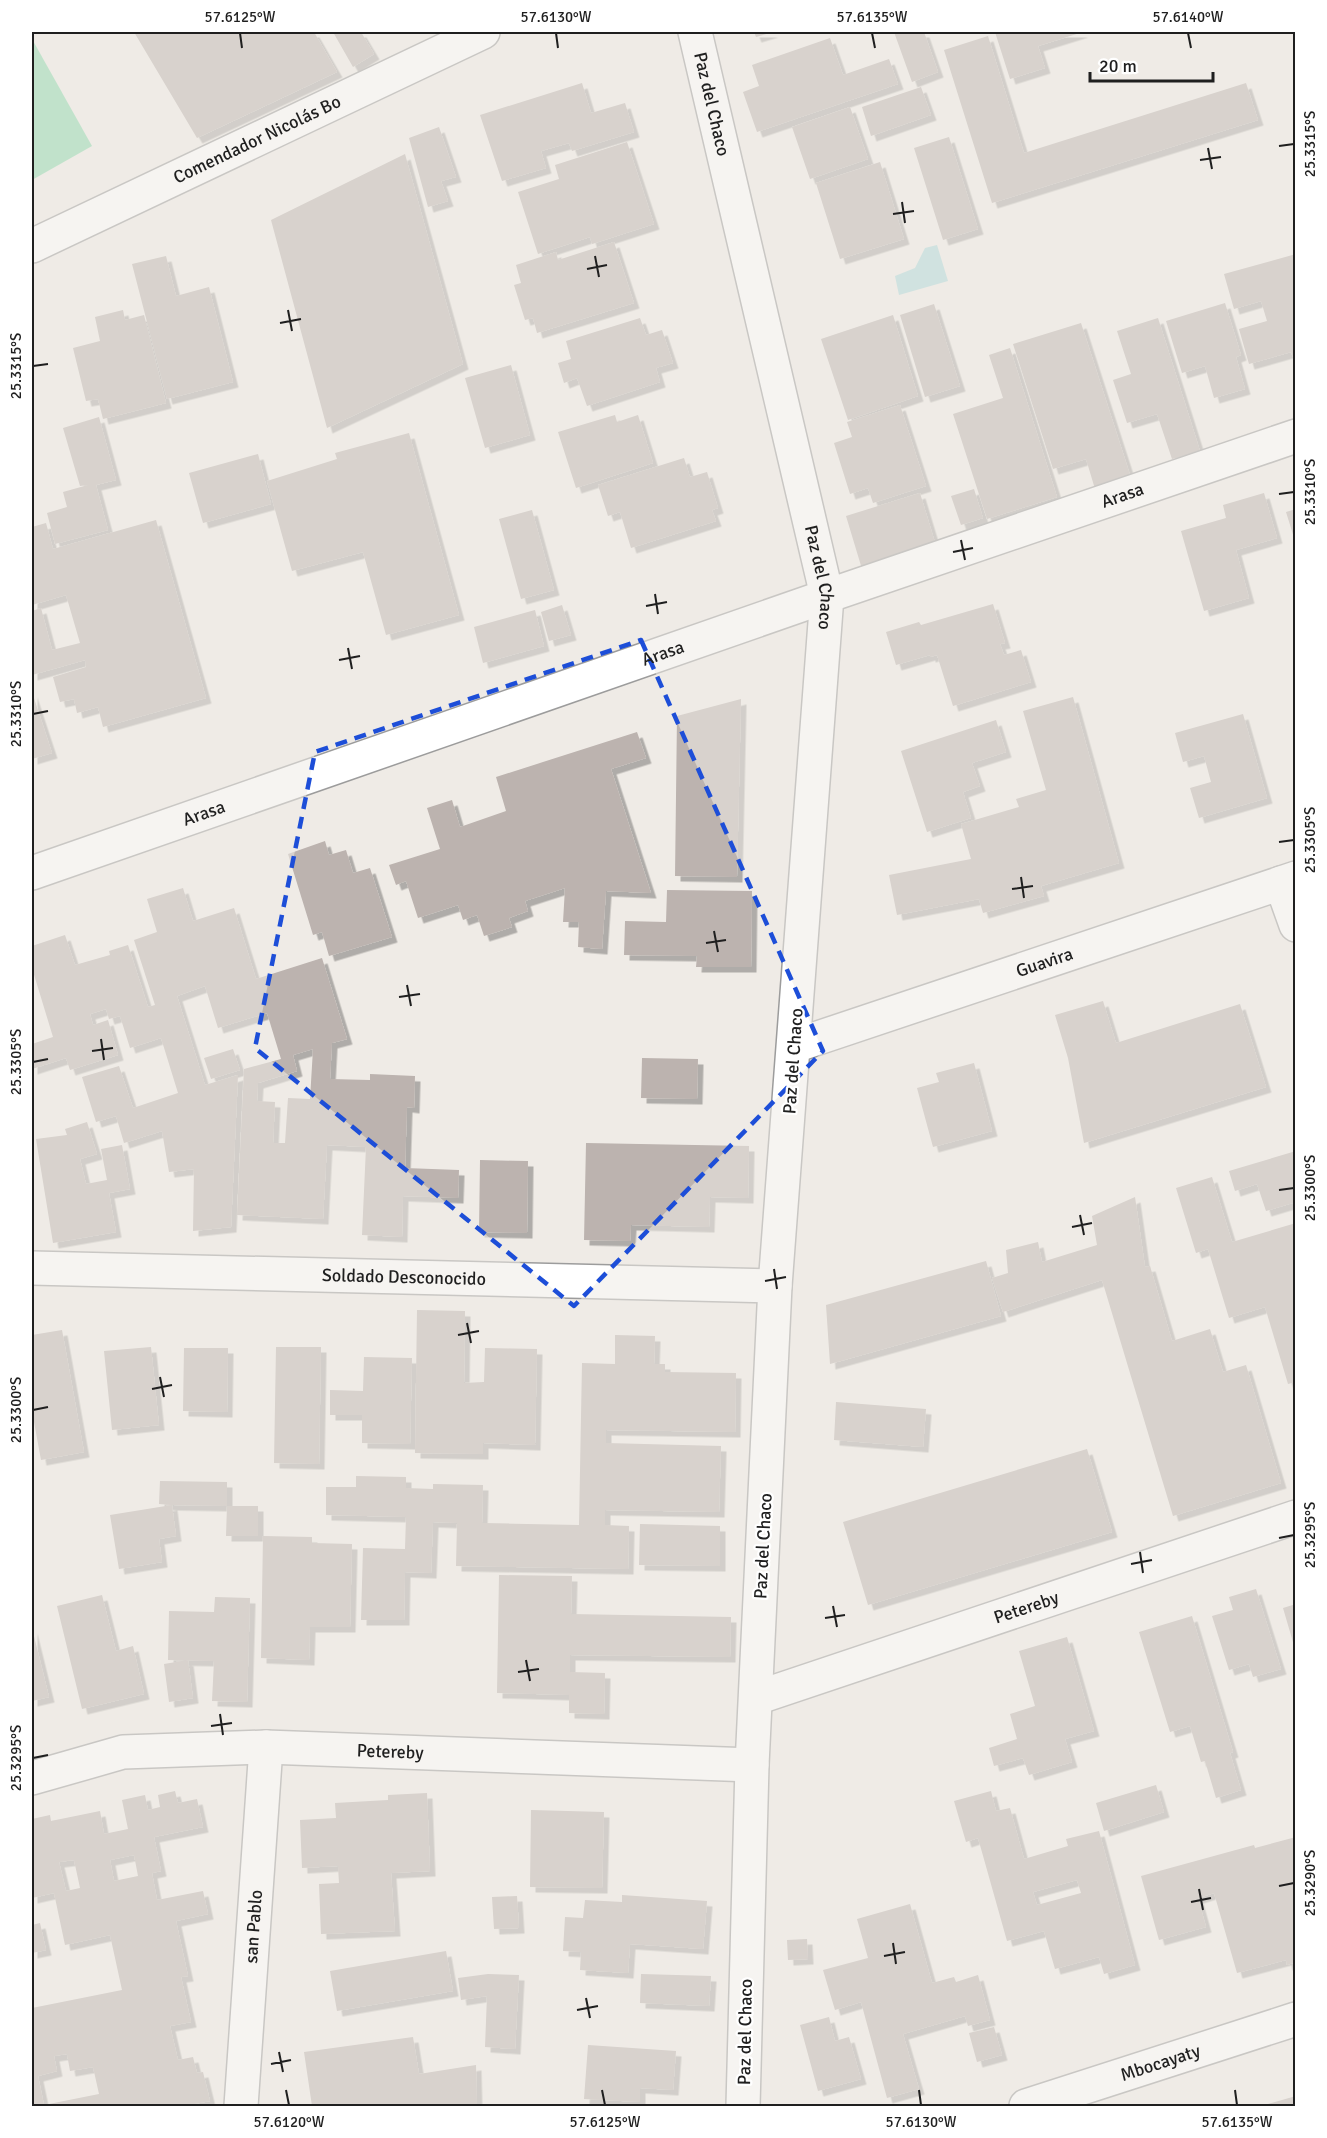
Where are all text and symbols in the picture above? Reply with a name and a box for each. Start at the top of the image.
text: 57.6125°W [205,8,276,26]
text: 57.6130°W [521,8,592,26]
text: 57.6135°W [837,8,908,26]
text: 57.6140°W [1153,8,1224,26]
scale bar [1090,45,1213,83]
street label: Paz del Chaco [689,50,735,158]
text: 20 m [1099,55,1137,77]
street label: Comendador Nicolás Bo [170,90,344,188]
text: 25.3315°S [1301,111,1319,177]
text: 25.3315°S [7,333,25,399]
text: 25.3310°S [1301,459,1319,525]
street label: Arasa [1098,478,1147,513]
street label: Paz del Chaco [800,523,838,631]
street label: Arasa [639,636,687,671]
text: 25.3310°S [7,681,25,747]
street label: Arasa [180,796,228,831]
text: 25.3305°S [1301,807,1319,873]
street label: Guavira [1013,942,1076,982]
street label: Paz del Chaco [778,1007,808,1115]
text: 25.3305°S [7,1029,25,1095]
text: 25.3300°S [1301,1155,1319,1221]
street label: Soldado Desconocido [322,1264,486,1290]
text: 25.3300°S [7,1377,25,1443]
street label: Paz del Chaco [749,1492,777,1600]
text: 25.3295°S [1301,1502,1319,1568]
street label: Petereby [991,1586,1062,1629]
text: 25.3295°S [7,1725,25,1791]
street label: Petereby [356,1739,425,1764]
text: 25.3290°S [1301,1850,1319,1916]
street label: san Pablo [240,1889,267,1964]
street label: Paz del Chaco [733,1979,757,2085]
street label: Mbocayaty [1117,2039,1204,2086]
text: 57.6120°W [254,2113,325,2131]
text: 57.6125°W [570,2113,641,2131]
text: 57.6130°W [886,2113,957,2131]
text: 57.6135°W [1202,2113,1273,2131]

